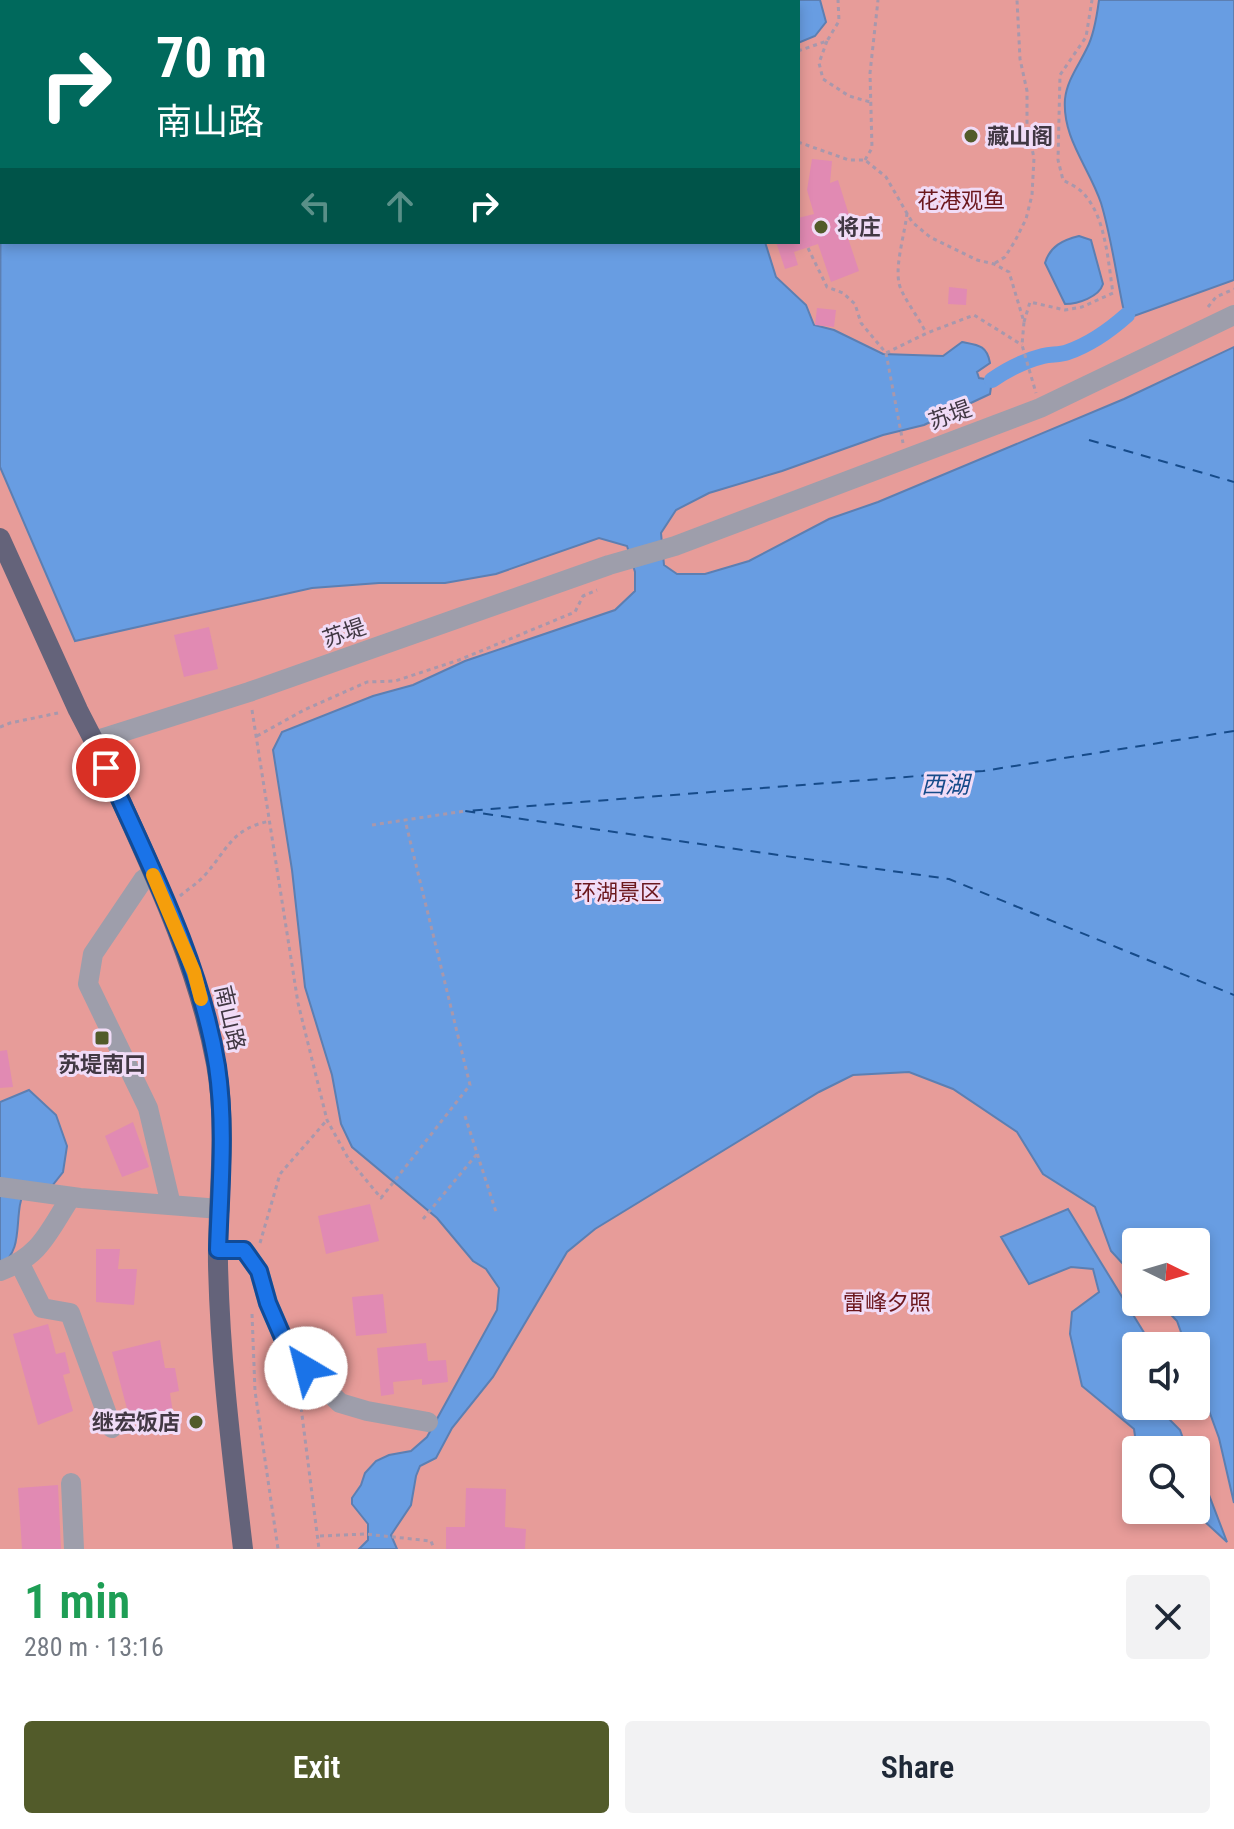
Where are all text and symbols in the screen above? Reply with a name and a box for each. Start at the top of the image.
text: 70 m [156,25,267,91]
icon: right [24,32,128,136]
text: 南山路 [156,101,264,143]
place label: 藏山阁 [987,124,1053,149]
marker: 藏山阁 [962,127,980,145]
icon: left [294,184,338,228]
icon: ahead [378,184,422,228]
icon: right [462,184,506,228]
park label: 花港观鱼 [917,188,1005,213]
place label: 将庄 [837,215,881,240]
marker: 将庄 [812,218,830,236]
street label: 苏堤 [925,396,975,434]
street label: 苏堤 [319,614,369,652]
pin [72,734,140,802]
icon: arrive [84,746,128,790]
water label: 西湖 [921,771,973,799]
park label: 环湖景区 [574,880,662,905]
street label: 南山路 [210,983,250,1053]
marker: 苏堤南口 [93,1029,111,1047]
place label: 苏堤南口 [58,1052,146,1077]
north arrow [1122,1228,1210,1316]
map controls [1122,1228,1210,1524]
park label: 雷峰夕照 [843,1290,931,1315]
position arrow [264,1326,348,1410]
button: sound [1122,1332,1210,1420]
place label: 继宏饭店 [92,1410,180,1435]
marker: 继宏饭店 [187,1413,205,1431]
button: search [1122,1436,1210,1524]
text: 1 min [24,1573,130,1630]
button: close [1126,1575,1210,1659]
text: 280 m · 13:16 [24,1632,164,1662]
button: Exit [24,1721,609,1813]
button: Share [625,1721,1210,1813]

